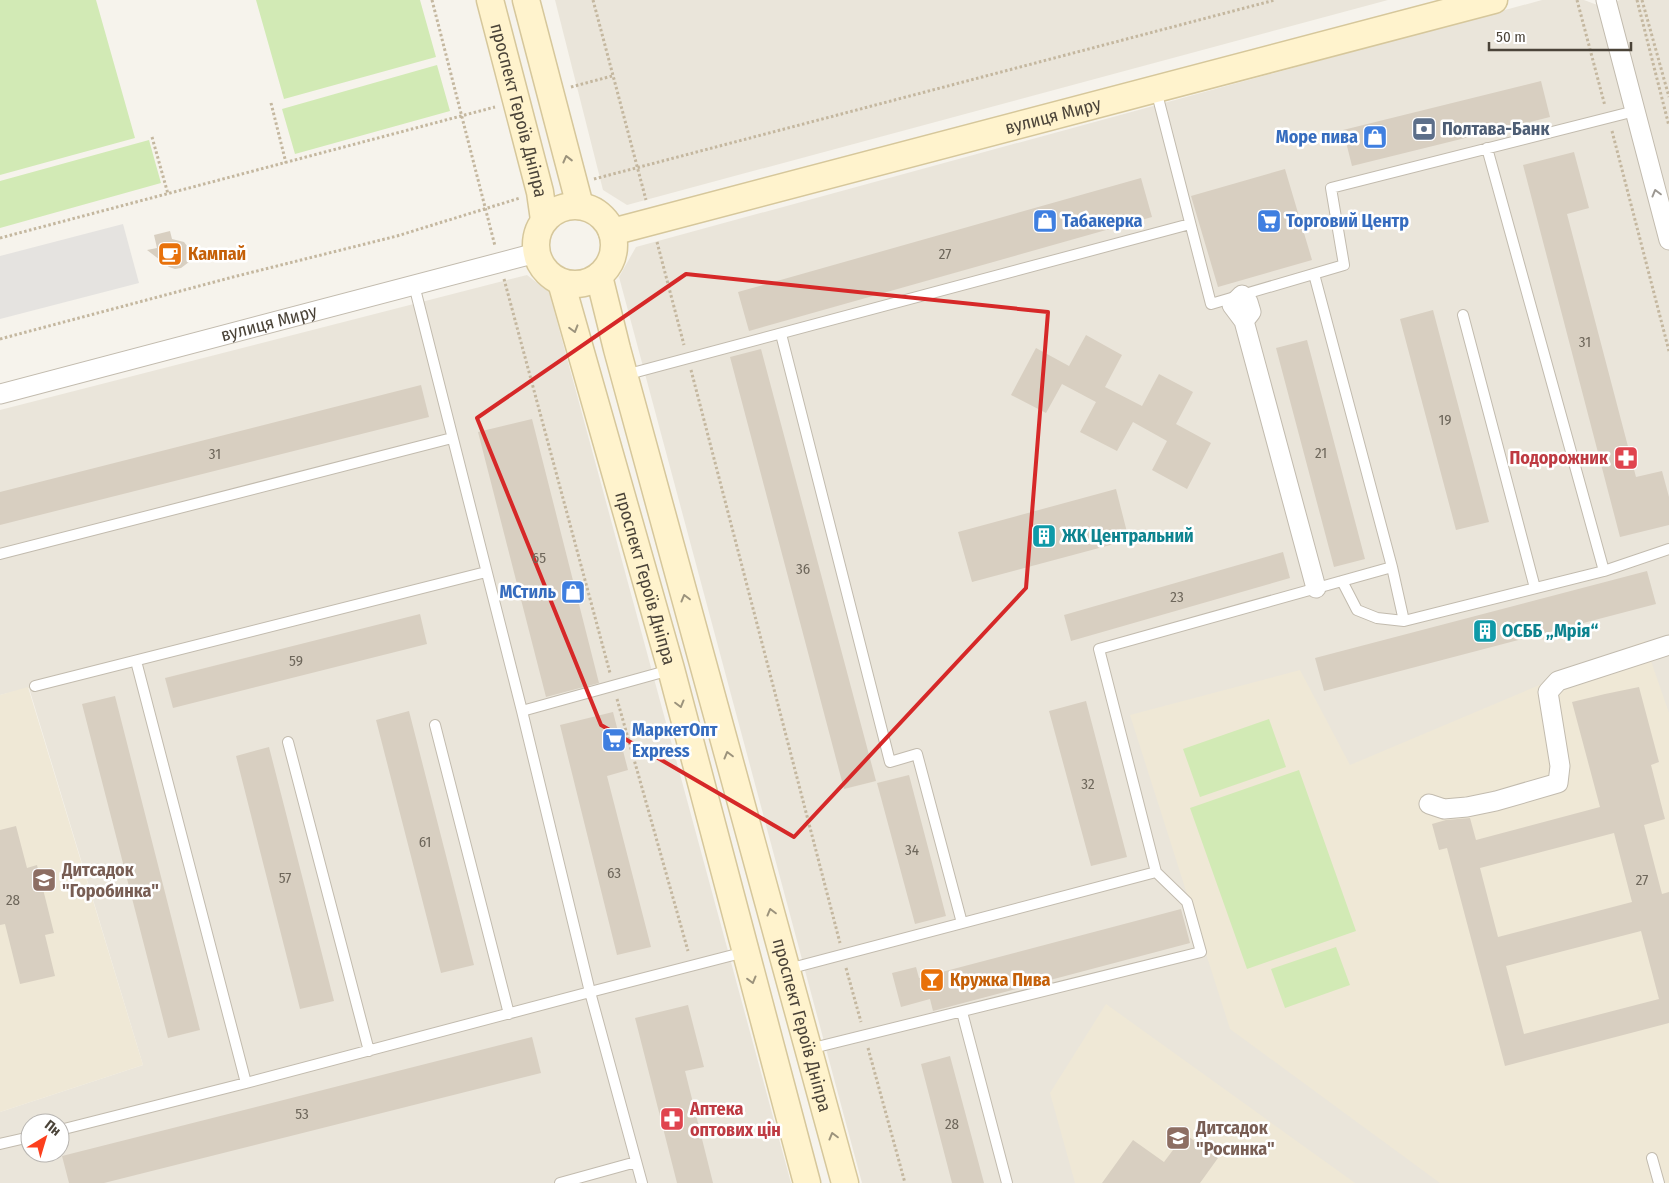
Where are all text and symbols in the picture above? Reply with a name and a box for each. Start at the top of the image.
scale bar [1489,20,1632,52]
street label: проспект Героїв Дніпра [486,21,552,199]
text: 50 m [1496,28,1526,46]
street label: вулиця Миру [1003,93,1103,139]
bank icon: Полтава-Банк [1411,116,1437,142]
place label: Полтава-Банк [1442,118,1550,140]
shop icon: Море пива [1362,124,1388,150]
place label: Море пива [1276,126,1358,148]
one-way arrow [562,154,573,163]
one-way arrow [1652,189,1662,197]
shop icon: Табакерка [1032,208,1058,234]
supermarket icon: Торговий Центр [1256,208,1282,234]
place label: Табакерка [1062,210,1143,232]
place label: Торговий Центр [1286,210,1409,232]
cafe icon: Кампай [157,241,183,267]
place label: Кампай [188,243,246,265]
house number: 27 [939,245,951,263]
street label: вулиця Миру [219,300,319,346]
one-way arrow [569,324,579,332]
house number: 31 [1579,333,1591,351]
house number: 19 [1438,411,1452,429]
house number: 21 [1315,444,1327,462]
house number: 31 [209,445,221,463]
pharmacy icon: Подорожник [1613,445,1639,471]
place label: Подорожник [1509,447,1609,469]
street label: проспект Героїв Дніпра [610,489,680,668]
building icon: ЖК Центральний [1031,523,1057,549]
place label: ЖК Центральний [1061,525,1194,547]
house number: 65 [532,549,546,567]
house number: 36 [796,560,810,578]
shop icon: МСтиль [560,579,586,605]
place label: МСтиль [499,581,556,603]
house number: 23 [1170,588,1184,606]
one-way arrow [681,595,691,603]
building icon: ОСББ „Мрія“ [1472,618,1498,644]
place label: ОСББ „Мрія“ [1502,620,1598,642]
house number: 59 [289,652,303,670]
one-way arrow [674,700,684,708]
place label: МаркетОпт Express [632,719,718,762]
supermarket icon: МаркетОпт Express [601,727,627,753]
one-way arrow [724,751,734,760]
house number: 32 [1081,775,1095,793]
house number: 61 [419,833,431,851]
house number: 34 [905,841,919,859]
place label: Дитсадок "Горобинка" [61,859,159,902]
house number: 63 [607,864,621,882]
school or university icon: Дитсадок "Горобинка" [31,867,57,893]
house number: 57 [279,869,291,887]
house number: 27 [1636,871,1648,889]
house number: 28 [6,891,20,909]
one-way arrow [767,908,777,916]
street label: проспект Героїв Дніпра [768,936,836,1114]
bar icon: Кружка Пива [919,967,945,993]
place label: Кружка Пива [950,969,1051,991]
one-way arrow [746,975,757,984]
place label: Аптека оптових цін [689,1098,781,1141]
house number: 53 [295,1105,309,1123]
pharmacy icon: Аптека оптових цін [659,1106,685,1132]
north arrow [20,1113,70,1163]
house number: 28 [945,1115,959,1133]
text: Пн [41,1117,64,1140]
place label: Дитсадок "Росинка" [1195,1117,1275,1160]
school or university icon: Дитсадок "Росинка" [1165,1125,1191,1151]
one-way arrow [828,1132,838,1140]

